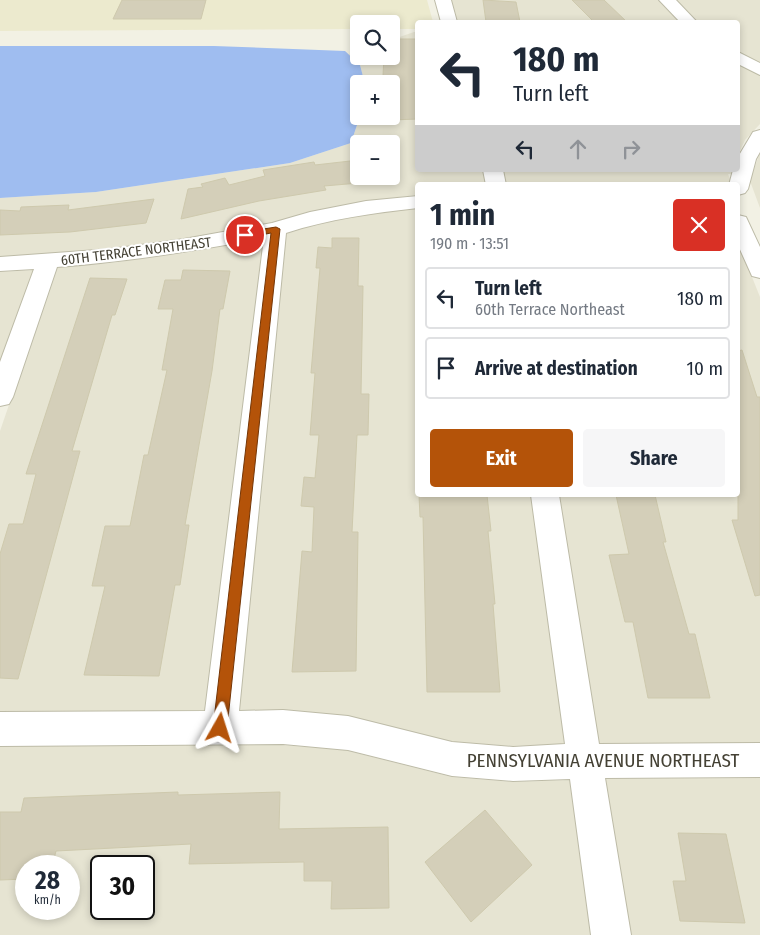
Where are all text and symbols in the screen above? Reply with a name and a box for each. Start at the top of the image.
map controls [350,15,400,185]
button: search [350,15,400,65]
text: 180 m [513,38,599,80]
icon: left [430,40,495,105]
button: + [350,75,400,125]
text: Turn left [513,80,589,107]
button: − [350,135,400,185]
icon: left [511,135,539,163]
icon: ahead [564,135,592,163]
icon: right [617,135,645,163]
text: 1 min [430,197,495,233]
button: close [673,199,725,251]
pin [224,214,266,256]
icon: arrive [231,221,259,249]
street label: 60TH TERRACE NORTHEAST [60,234,213,269]
text: 190 m · 13:51 [430,234,509,253]
text: Turn left [475,277,542,300]
icon: left [432,284,460,312]
text: 180 m [677,287,723,310]
text: 60th Terrace Northeast [475,300,625,319]
icon: arrive [432,354,460,382]
text: Arrive at destination [475,357,638,380]
text: 10 m [687,357,723,380]
button: Exit [430,429,573,487]
button: Share [583,429,725,487]
position arrow [193,701,245,753]
street label: PENNSYLVANIA AVENUE NORTHEAST [467,749,740,772]
speed limit sign: 30 [90,855,155,920]
text: 28 [35,866,60,896]
text: km/h [34,893,61,907]

